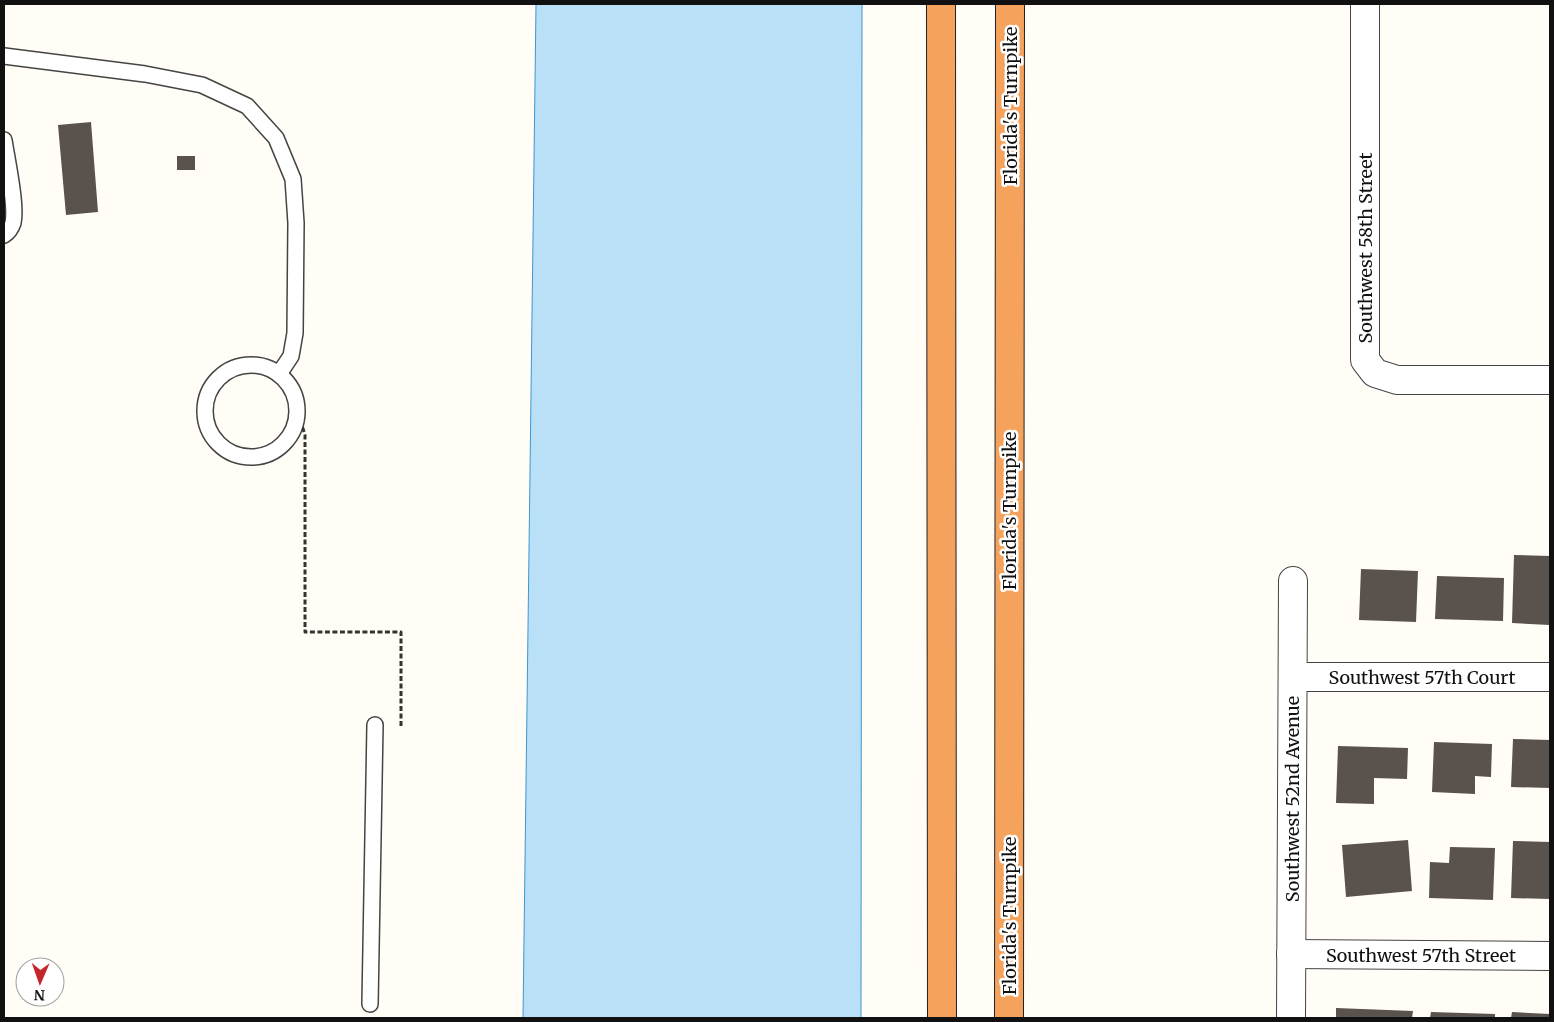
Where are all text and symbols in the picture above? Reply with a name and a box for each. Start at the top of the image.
street label: Florida's Turnpike [999,27,1022,185]
street label: Southwest 58th Street [1354,152,1377,344]
street label: Florida's Turnpike [998,432,1021,590]
street label: Southwest 57th Court [1329,666,1515,689]
street label: Southwest 52nd Avenue [1281,696,1304,902]
street label: Florida's Turnpike [998,837,1021,995]
street label: Southwest 57th Street [1326,944,1516,967]
north arrow [15,957,65,1007]
text: N [34,986,45,1004]

